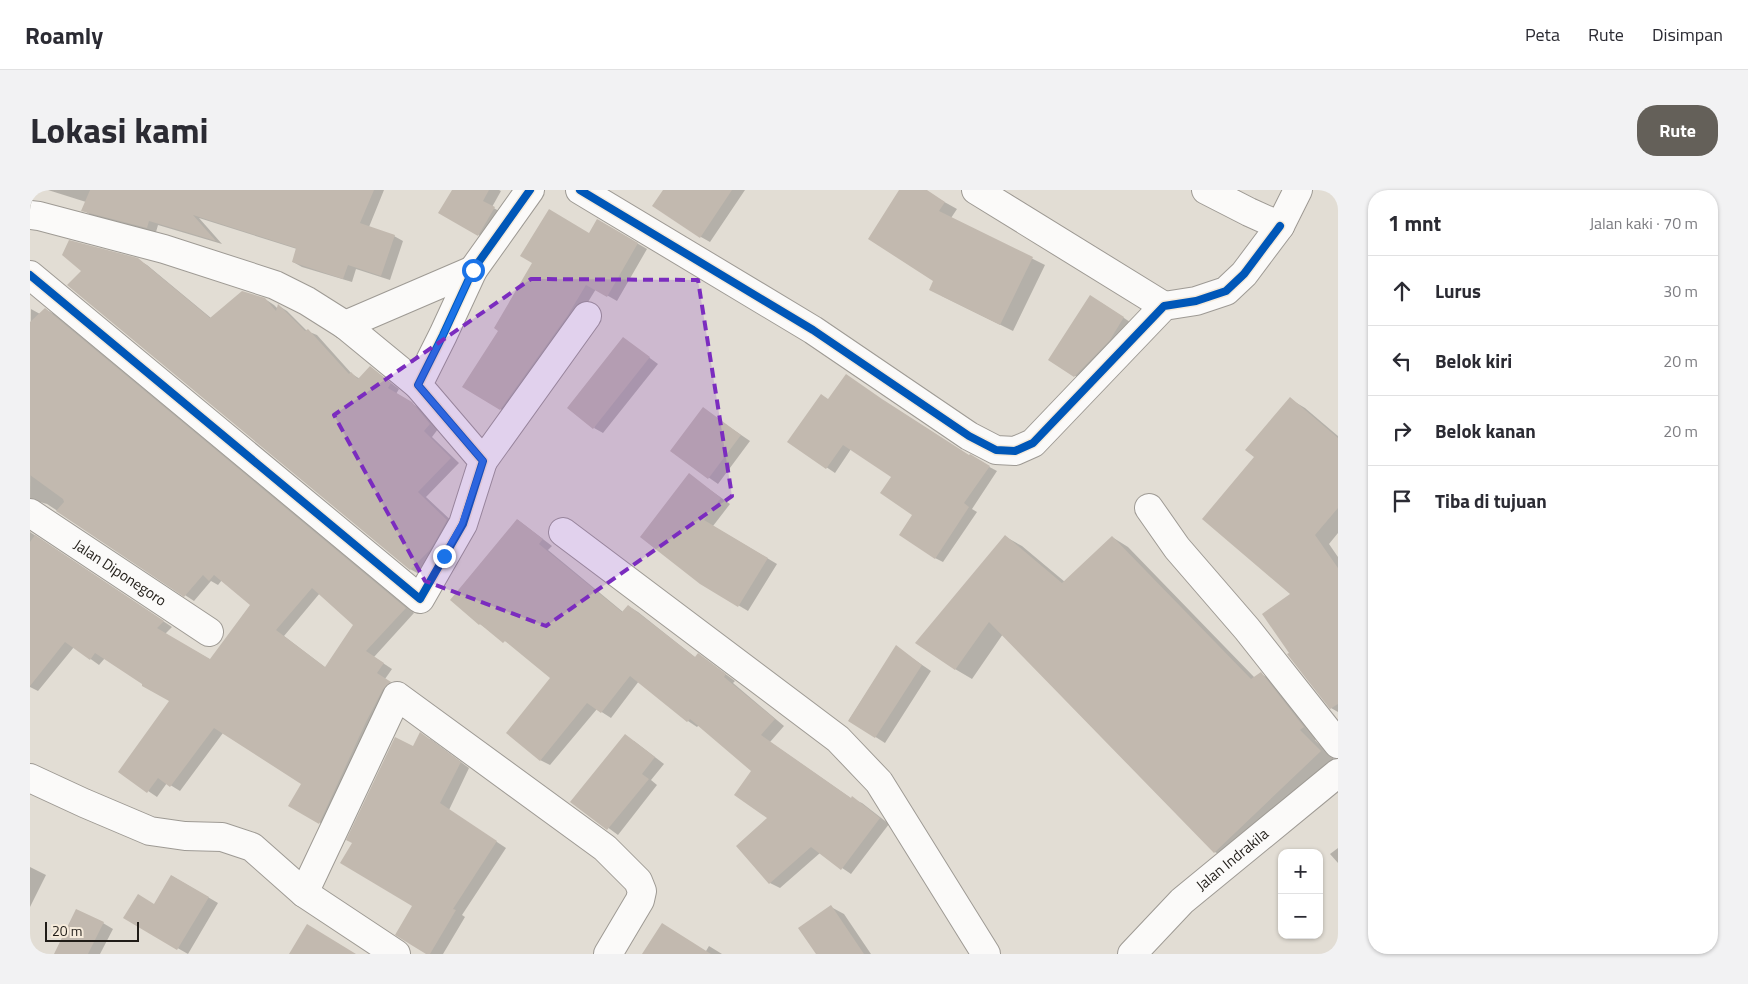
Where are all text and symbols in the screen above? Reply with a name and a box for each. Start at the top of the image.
text: Roamly [25,17,103,53]
text: Peta [1525,21,1560,48]
text: Rute [1588,21,1624,48]
text: Disimpan [1652,21,1723,48]
text: Lokasi kami [30,103,209,157]
button: Rute [1637,105,1718,156]
text: 1 mnt [1388,207,1441,239]
text: Jalan kaki · 70 m [1589,211,1698,235]
route start [462,259,485,282]
text: Lurus [1435,276,1481,305]
icon: ahead [1388,277,1416,305]
text: 30 m [1663,279,1698,303]
text: Belok kiri [1435,346,1512,375]
icon: left [1388,347,1416,375]
text: 20 m [1663,349,1698,373]
text: Belok kanan [1435,416,1536,445]
icon: right [1388,417,1416,445]
text: 20 m [1663,419,1698,443]
text: Tiba di tujuan [1435,486,1547,515]
icon: arrive [1388,487,1416,515]
street label: Jalan Diponegoro [69,533,171,612]
route end [433,545,456,568]
street label: Jalan Indrakila [1191,822,1274,896]
map controls [1278,849,1323,939]
button: + [1278,849,1323,894]
button: − [1278,894,1323,939]
scale bar [45,919,139,942]
text: 20 m [52,920,82,941]

